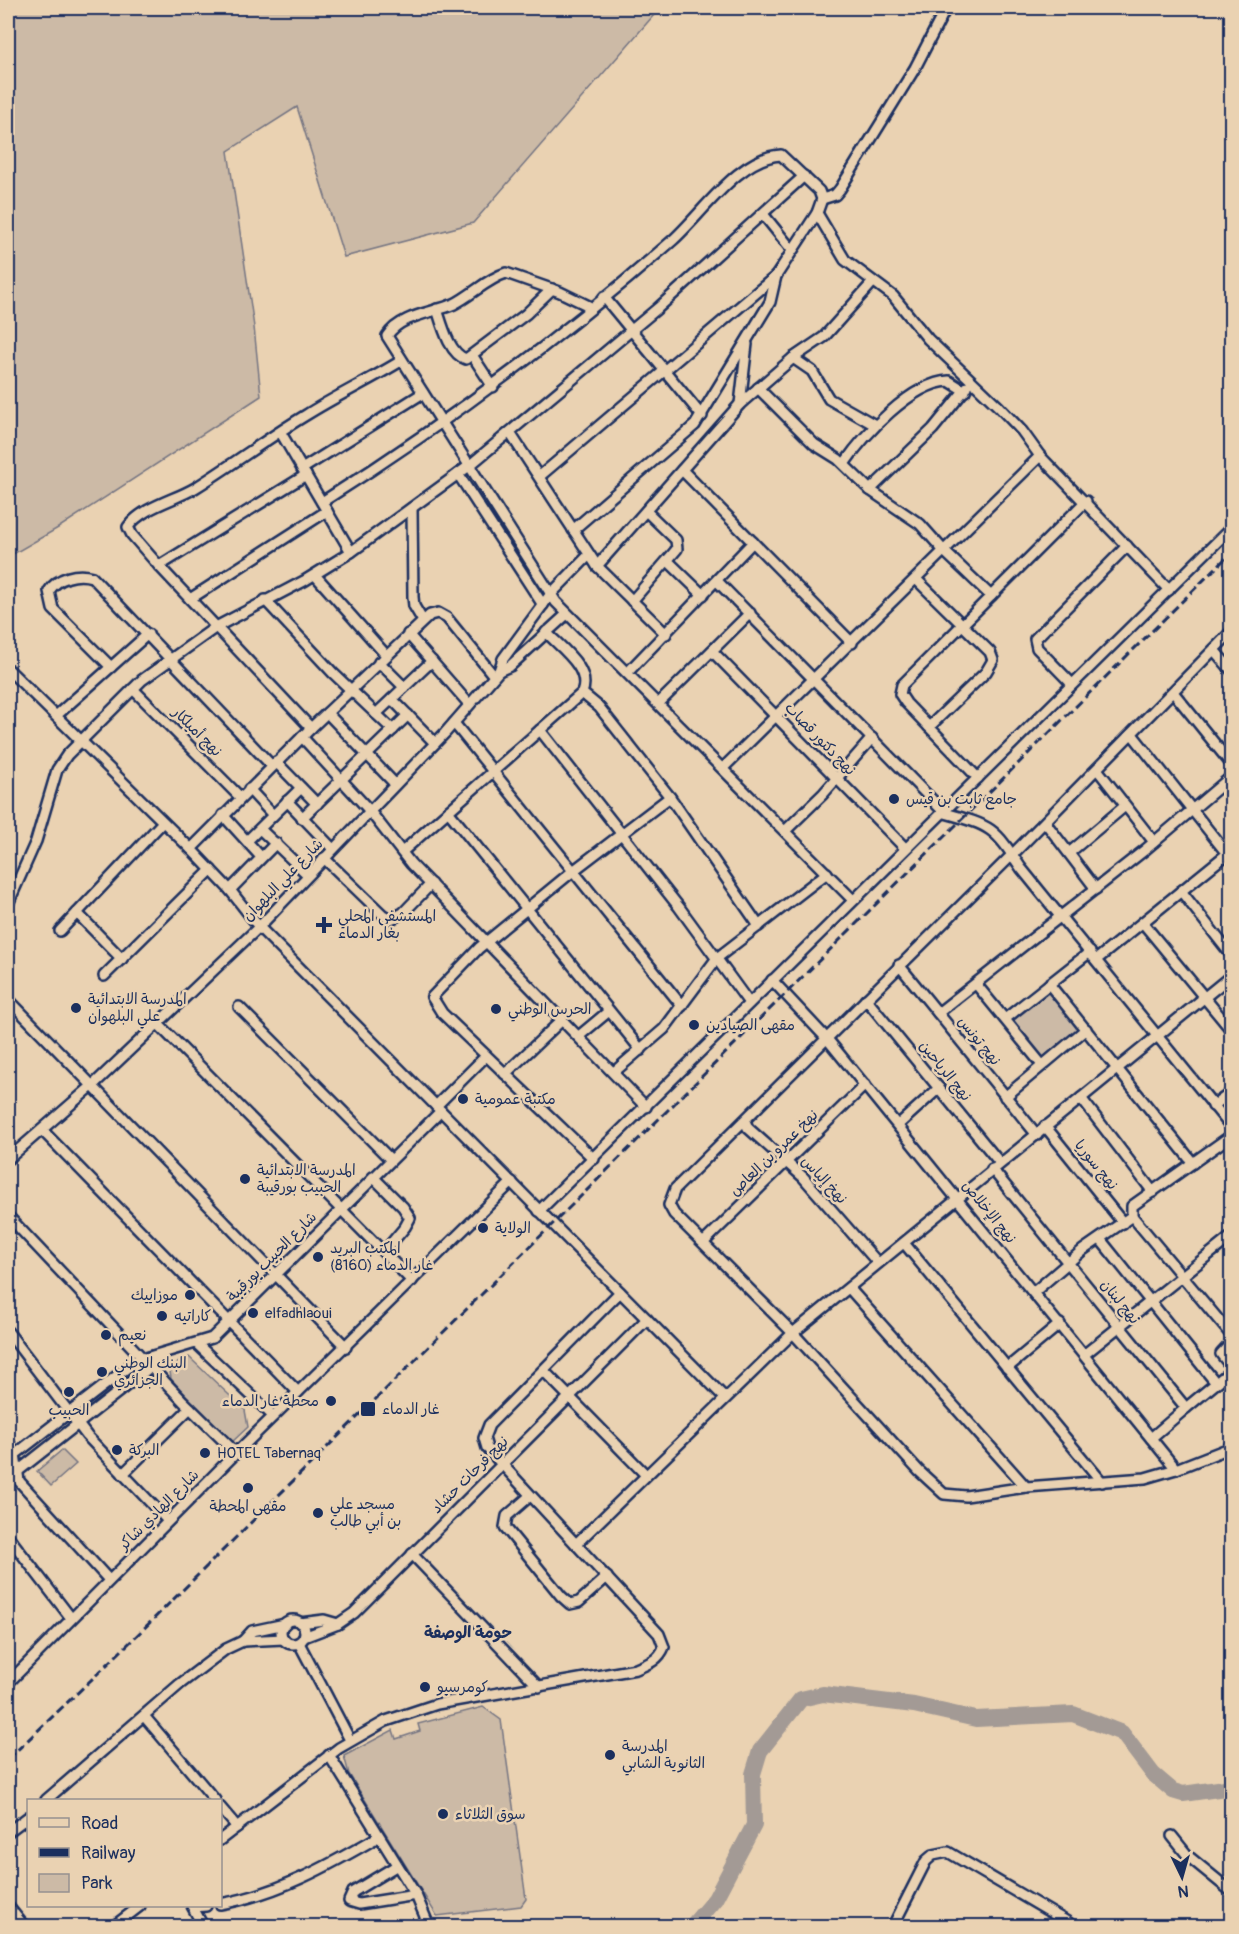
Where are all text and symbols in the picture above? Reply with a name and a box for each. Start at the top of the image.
street label: نهج دكتور قصاب [780,698,860,780]
street label: نهج أميلكار [167,702,226,761]
place label: جامع ثابت بن قیس [906,790,1017,810]
marker: جامع ثابت بن قیس [887,792,901,806]
street label: شارع علي البلهوان [239,835,329,928]
place label: المستشفى المحلي بغار الدماء [338,907,436,943]
marker: المستشفى المحلي بغار الدماء [315,916,333,934]
place label: المدرسة الابتدائية علي البلهوان [88,990,187,1029]
place label: الحرس الوطني [508,1000,592,1022]
marker: المدرسة الابتدائية علي البلهوان [69,1001,83,1015]
marker: الحرس الوطني [489,1002,503,1016]
street label: نهج تونس [953,1012,1005,1070]
place label: مقهى الصيادين [706,1016,795,1035]
marker: مقهى الصيادين [687,1018,701,1032]
street label: نهج الرياحين [915,1037,975,1105]
place label: مكتبة عمومية [475,1090,556,1109]
marker: مكتبة عمومية [456,1092,470,1106]
street label: نهخ عمرو بن العاص [726,1106,822,1200]
street label: نهج سوريا [1070,1136,1122,1194]
street label: نهخ إلياس [797,1152,851,1208]
place label: المدرسة الابتدائية الحبيب بورقيبة [257,1161,356,1197]
marker: المدرسة الابتدائية الحبيب بورقيبة [238,1172,252,1186]
street label: نهج الإخلاص [958,1177,1020,1247]
street label: شارع الحبيب بورقيبة [223,1208,321,1306]
place label: الولاية [495,1219,531,1238]
marker: الولاية [476,1221,490,1235]
place label: المكتب البريد غار الدماء (8160) [330,1239,433,1275]
marker: المكتب البريد غار الدماء (8160) [311,1250,325,1264]
street label: نهج لبنان [1096,1276,1144,1328]
place label: موزاييك [131,1286,178,1305]
marker: موزاييك [183,1288,197,1302]
place label: elfadhlaoui [265,1304,332,1323]
marker: elfadhlaoui [246,1306,260,1320]
place label: كاراتيه [174,1307,211,1326]
marker: كاراتيه [155,1309,169,1323]
place label: نعيم [118,1326,146,1347]
marker: نعيم [99,1328,113,1342]
place label: البنك الوطني الجزائري [114,1354,187,1391]
marker: البنك الوطني الجزائري [95,1365,109,1379]
marker: الحبيب [62,1385,76,1399]
place label: محطة غار الدماء [222,1392,319,1411]
marker: محطة غار الدماء [324,1394,338,1408]
marker: غار الدماء [359,1400,377,1418]
place label: غار الدماء [382,1400,440,1419]
place label: الحبيب [49,1401,89,1420]
street label: نهج فرحات حشاد [427,1432,513,1518]
place label: البركة [129,1441,159,1460]
marker: البركة [110,1443,124,1457]
place label: HOTEL Tabernaq [217,1444,321,1463]
marker: HOTEL Tabernaq [198,1446,212,1460]
street label: شارع الهادي شاكر [113,1466,204,1556]
marker: مقهى المحطة [241,1481,255,1495]
place label: مسجد علي بن أبي طالب [330,1495,401,1534]
place label: مقهى المحطة [210,1497,286,1516]
marker: مسجد علي بن أبي طالب [311,1506,325,1520]
district label: حومة الوصفة [424,1623,512,1644]
place label: كومرسيو [436,1678,488,1697]
marker: كومرسيو [418,1680,432,1694]
place label: المدرسة الثانوية الشابي [622,1737,705,1776]
marker: المدرسة الثانوية الشابي [603,1748,617,1762]
legend [27,1799,222,1907]
place label: سوق الثلاثاء [455,1805,526,1824]
marker: سوق الثلاثاء [436,1807,450,1821]
text: Road [81,1812,118,1835]
text: Railway [81,1842,136,1865]
north arrow [1152,1847,1212,1907]
text: Park [81,1872,113,1895]
text: N [1177,1881,1189,1901]

